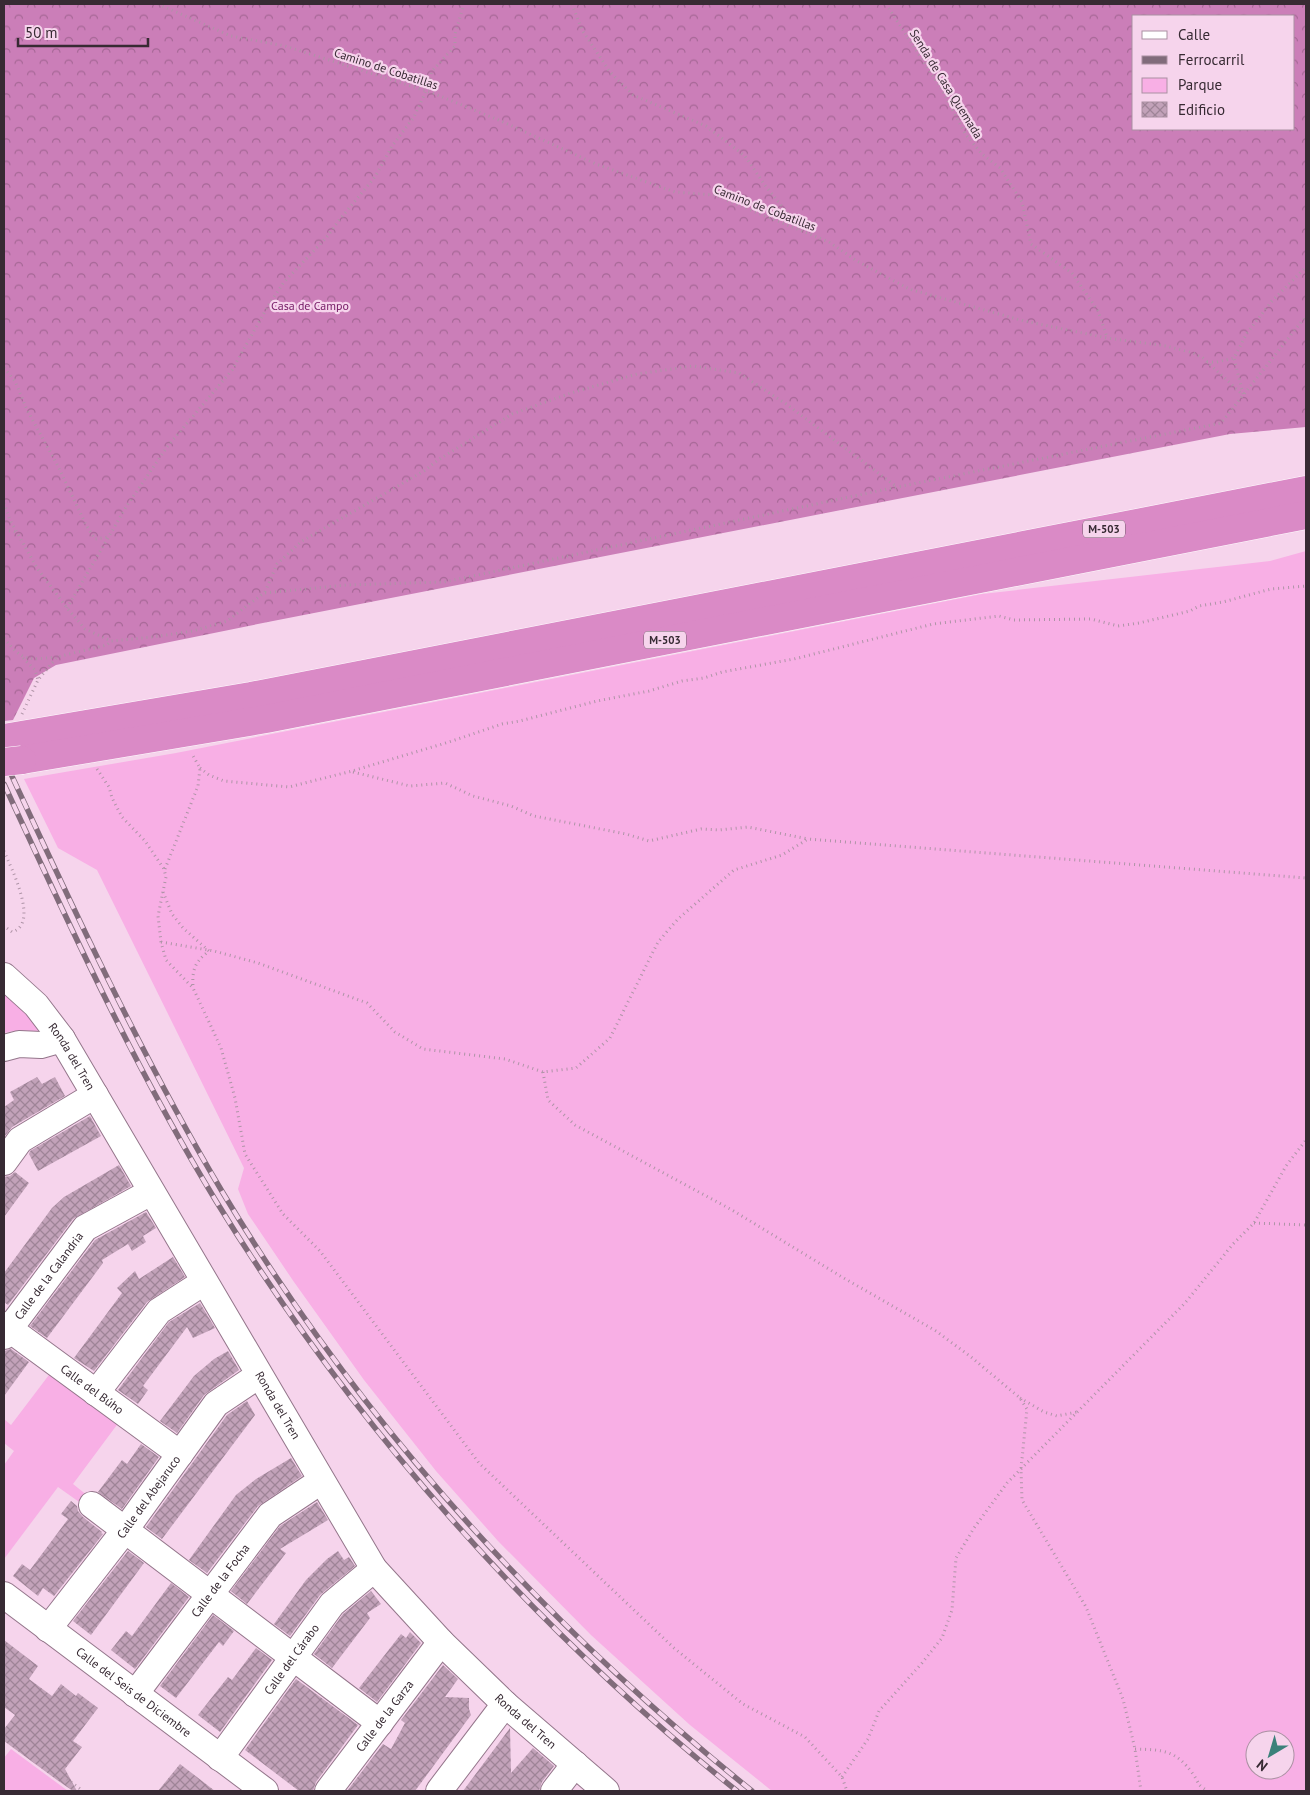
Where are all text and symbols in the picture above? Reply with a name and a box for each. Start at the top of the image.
scale bar [18,15,148,47]
legend [1132,15,1295,130]
text: 50 m [25,23,58,42]
text: Calle [1178,25,1210,44]
street label: Senda de Casa Quemada [907,26,986,141]
street label: Camino de Cobatillas [332,45,440,92]
text: Ferrocarril [1178,50,1245,69]
text: Parque [1178,75,1222,94]
text: Edificio [1178,100,1225,119]
street label: Camino de Cobatillas [712,181,818,234]
park label: Casa de Campo [271,298,349,313]
road number: M-503 [1083,520,1125,538]
road number: M-503 [644,632,686,648]
street label: Ronda del Tren [45,1020,98,1093]
street label: Calle de la Calandria [11,1229,86,1323]
street label: Calle del Búho [58,1361,127,1417]
street label: Ronda del Tren [252,1368,304,1442]
street label: Calle del Abejaruco [113,1452,183,1541]
street label: Calle de la Focha [188,1541,253,1620]
street label: Calle del Cárabo [261,1621,322,1697]
street label: Calle del Seis de Diciembre [73,1644,194,1740]
street label: Calle de la Garza [352,1677,416,1755]
street label: Ronda del Tren [492,1690,559,1752]
north arrow [1245,1730,1295,1780]
text: N [1253,1755,1271,1775]

